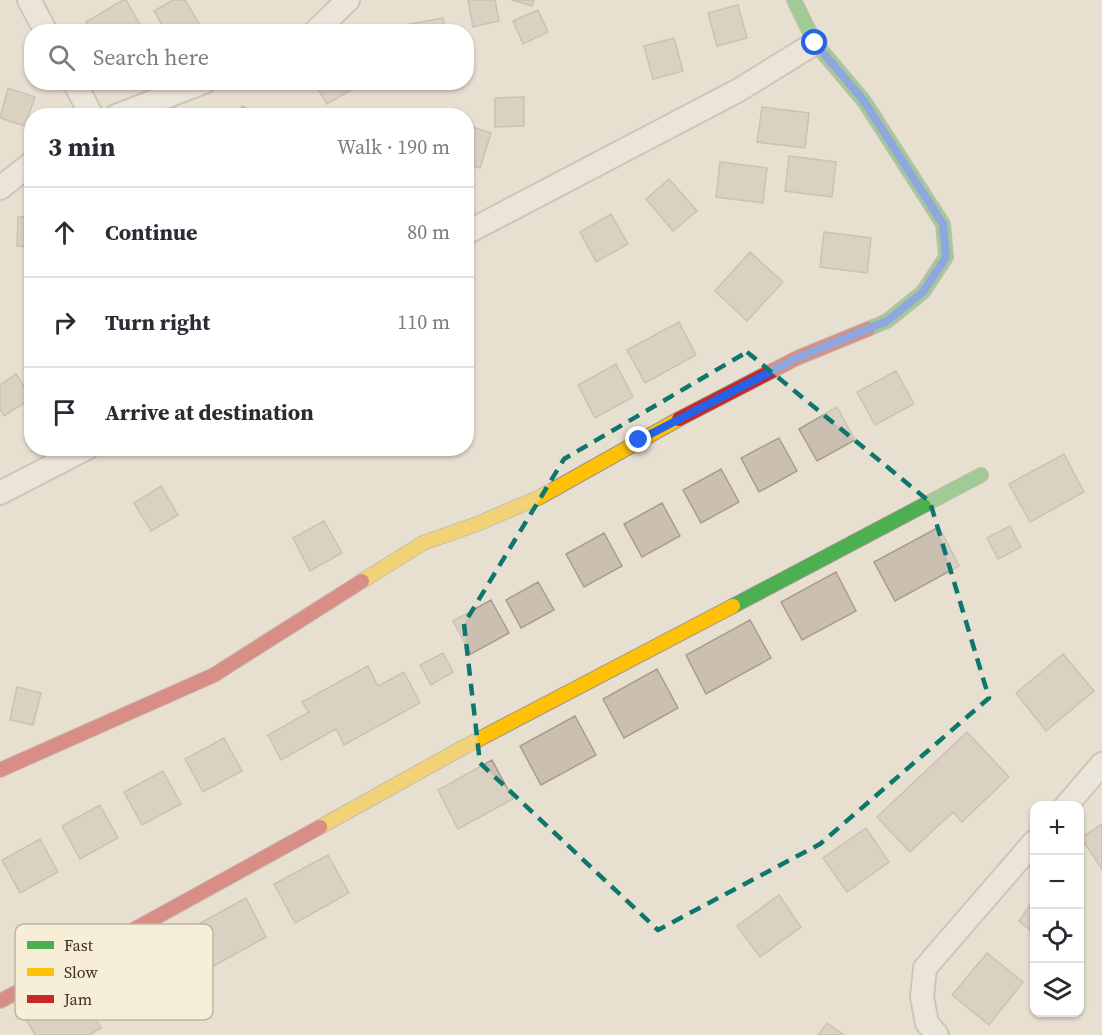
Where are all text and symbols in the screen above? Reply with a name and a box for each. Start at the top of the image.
search box [24,24,474,90]
route start [801,29,827,55]
icon: search [45,41,78,74]
text: Search here [93,42,209,72]
text: 3 min [48,129,115,165]
text: Walk · 190 m [337,133,450,161]
icon: ahead [48,216,81,249]
text: Continue [105,217,198,247]
text: 80 m [407,218,450,246]
icon: right [48,306,81,339]
text: Turn right [105,307,210,337]
text: 110 m [397,308,450,336]
icon: arrive [48,396,81,429]
text: Arrive at destination [105,397,314,427]
route end [625,426,651,452]
map controls [1030,801,1084,1017]
button: + [1030,801,1084,855]
button: − [1030,855,1084,909]
button: locate [1030,909,1084,963]
legend [15,924,213,1020]
text: Fast [64,934,94,956]
text: Slow [64,961,99,983]
button: layers [1030,963,1084,1017]
text: Jam [63,988,92,1010]

